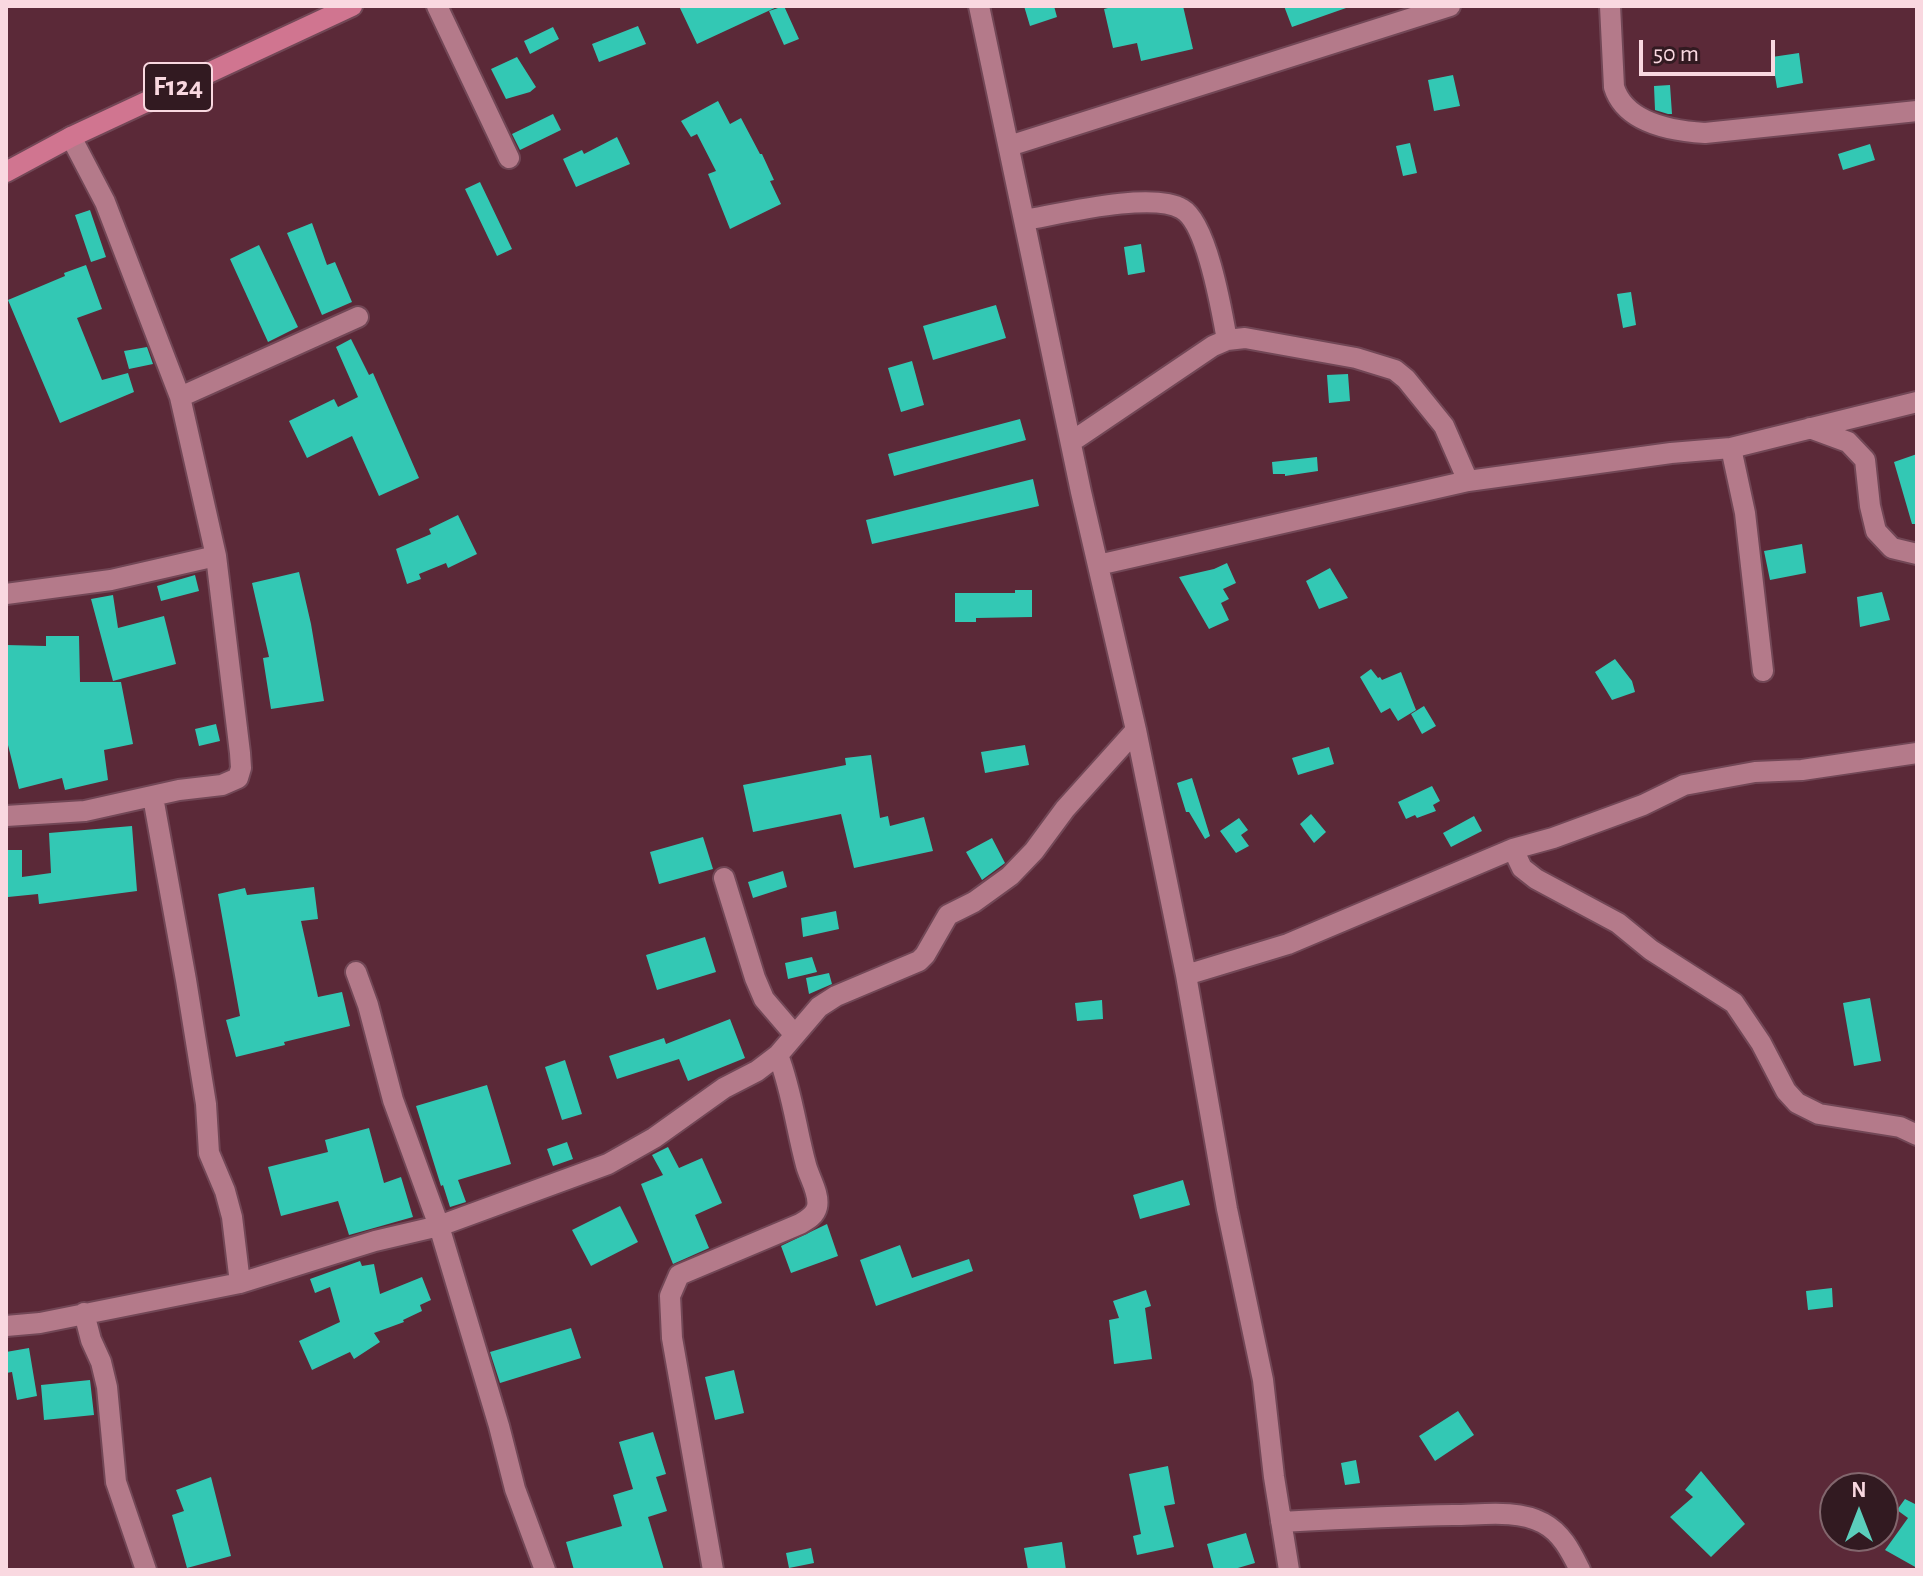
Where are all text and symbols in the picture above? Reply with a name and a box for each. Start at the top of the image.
scale bar [1643,24,1779,74]
text: 50 m [1653,42,1699,66]
road number: F124 [144,63,212,111]
north arrow [1819,1472,1899,1552]
text: N [1851,1479,1867,1501]

